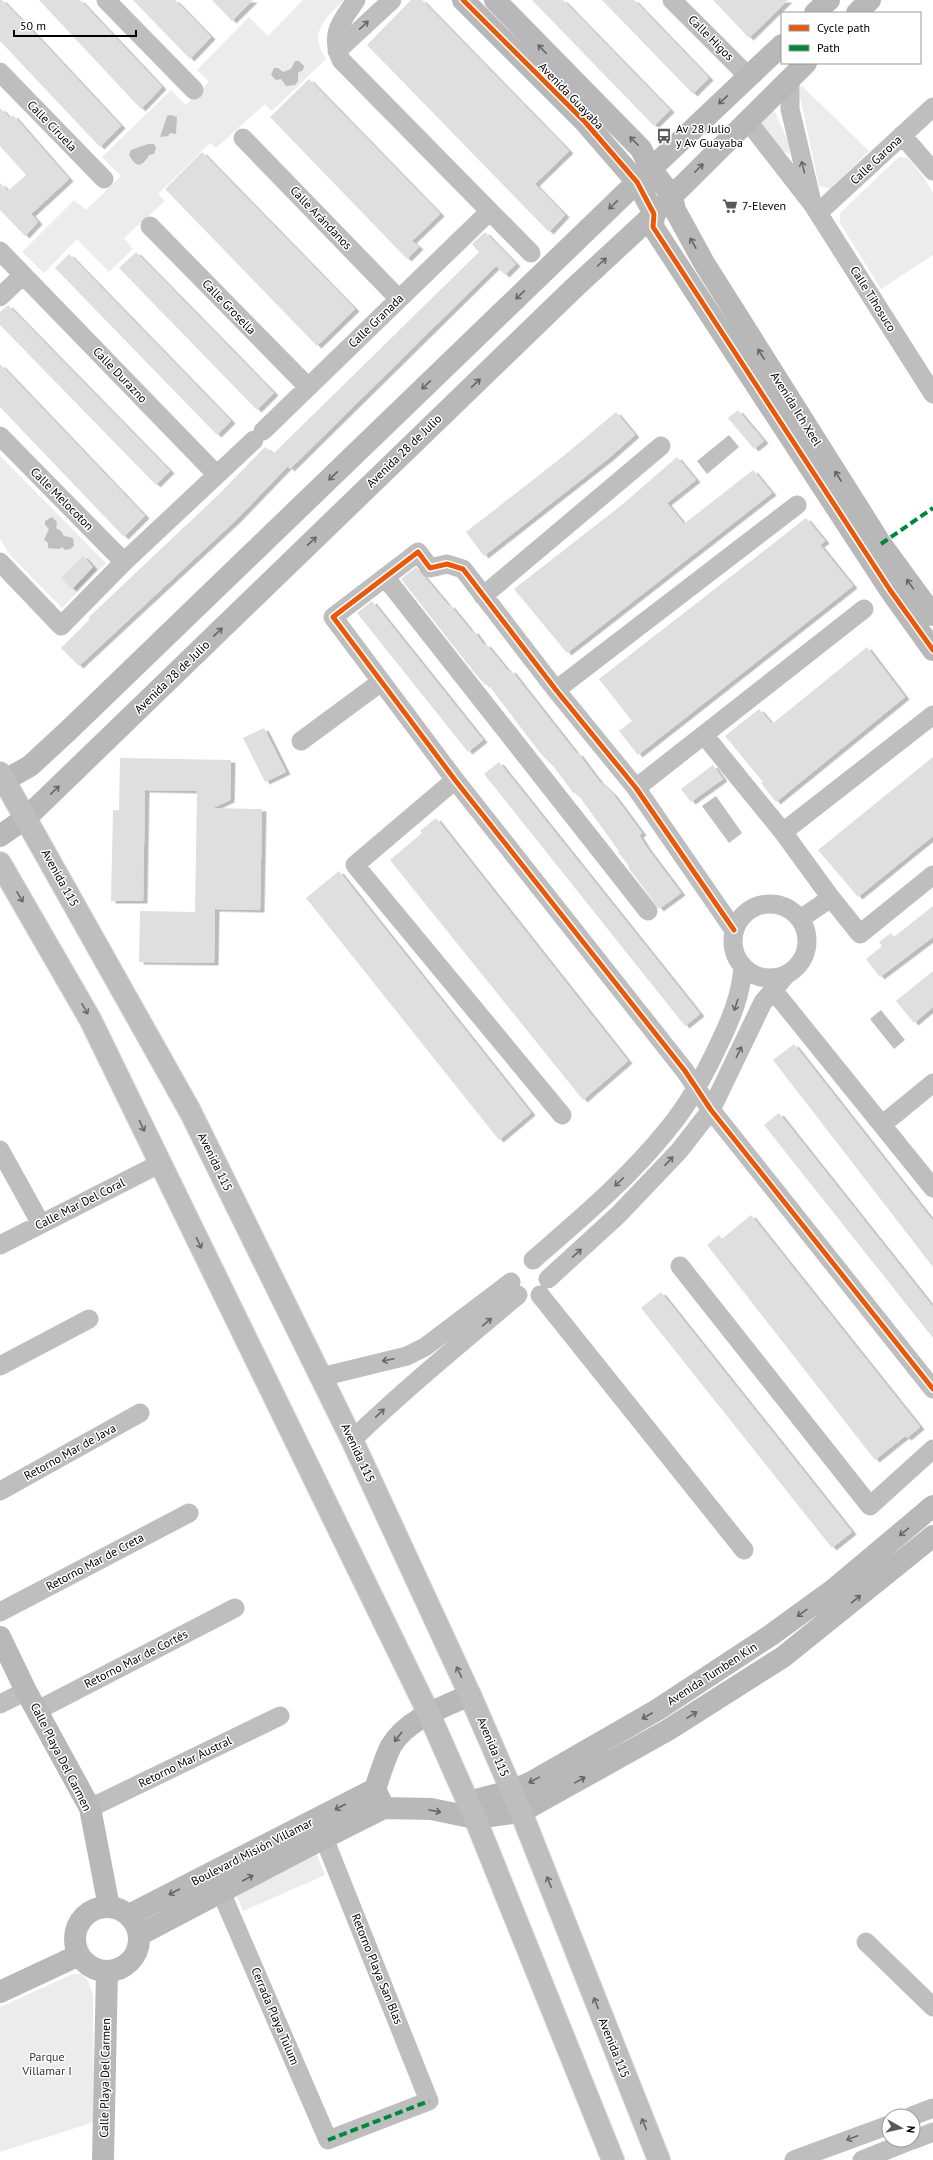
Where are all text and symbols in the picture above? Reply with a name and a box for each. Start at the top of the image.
scale bar [14,12,136,38]
street label: Calle Higos [685,12,737,64]
legend [781,12,921,64]
text: 50 m [20,18,46,33]
text: Cycle path [817,20,870,35]
one-way arrow [359,21,369,30]
text: Path [817,40,840,55]
one-way arrow [538,44,547,54]
street label: Avenida Guayaba [536,59,607,132]
one-way arrow [718,96,728,105]
street label: Calle Ciruela [24,97,80,154]
place label: Av 28 Julio y Av Guayaba [676,121,743,150]
bus stop icon: Av 28 Julio y Av Guayaba [655,127,673,145]
street label: Calle Garona [847,132,905,187]
one-way arrow [629,136,639,146]
one-way arrow [799,161,807,174]
one-way arrow [694,163,704,173]
street label: Calle Arándanos [287,183,355,253]
supermarket icon: 7-Eleven [721,197,739,215]
place label: 7-Eleven [742,198,786,213]
one-way arrow [609,200,619,209]
one-way arrow [688,237,696,249]
one-way arrow [596,258,606,267]
street label: Calle Tihosuco [847,263,900,334]
street label: Calle Grosella [199,276,259,337]
street label: Calle Granada [345,290,407,351]
one-way arrow [515,290,525,300]
street label: Calle Durazno [90,344,151,406]
one-way arrow [757,349,765,360]
street label: Avenida Ich Xeel [768,369,825,449]
one-way arrow [471,378,481,387]
one-way arrow [421,380,431,390]
street label: Avenida 28 de Julio [363,411,444,490]
street label: Calle Melocoton [28,464,97,533]
one-way arrow [834,470,842,481]
one-way arrow [328,471,338,480]
one-way arrow [307,536,317,546]
one-way arrow [906,578,914,589]
one-way arrow [213,627,223,636]
street label: Avenida 28 de Julio [131,637,212,716]
one-way arrow [50,785,60,795]
street label: Avenida 115 [39,846,82,909]
one-way arrow [16,891,24,903]
one-way arrow [732,998,739,1011]
one-way arrow [81,1003,89,1015]
one-way arrow [736,1047,743,1059]
one-way arrow [139,1119,146,1131]
street label: Avenida 115 [195,1130,236,1194]
one-way arrow [664,1156,674,1166]
street label: Calle Mar Del Coral [32,1174,128,1233]
one-way arrow [615,1177,625,1186]
one-way arrow [196,1236,203,1248]
one-way arrow [572,1248,582,1257]
one-way arrow [481,1317,492,1326]
one-way arrow [382,1356,395,1364]
one-way arrow [375,1408,385,1418]
street label: Retorno Mar de Java [21,1420,118,1483]
street label: Avenida 115 [338,1421,379,1485]
one-way arrow [898,1528,909,1536]
street label: Retorno Mar de Creta [43,1529,146,1594]
one-way arrow [850,1595,861,1604]
one-way arrow [797,1609,808,1617]
street label: Retorno Mar de Cortés [81,1626,190,1691]
street label: Avenida Tumben Kin [664,1639,760,1708]
one-way arrow [455,1667,463,1679]
street label: Calle Playa Del Carmen [28,1700,95,1813]
one-way arrow [686,1710,698,1718]
one-way arrow [641,1713,653,1720]
street label: Avenida 115 [474,1715,513,1779]
street label: Retorno Mar Austral [136,1732,234,1791]
one-way arrow [394,1732,402,1743]
one-way arrow [574,1775,586,1783]
one-way arrow [528,1777,540,1784]
one-way arrow [334,1804,346,1811]
one-way arrow [428,1807,441,1815]
street label: Boulevard Misión Villamar [189,1814,315,1889]
one-way arrow [242,1873,254,1881]
one-way arrow [544,1876,552,1888]
one-way arrow [169,1889,181,1896]
street label: Retorno Playa San Blas [348,1911,406,2026]
street label: Cerrada Playa Tulum [248,1965,303,2067]
one-way arrow [592,1997,600,2009]
street label: Avenida 115 [596,2016,633,2080]
street label: Calle Playa Del Carmen [96,2018,113,2138]
park label: Parque Villamar I [21,2049,72,2078]
north arrow [881,2108,921,2148]
one-way arrow [640,2118,648,2130]
text: N [903,2125,918,2134]
one-way arrow [847,2135,859,2143]

